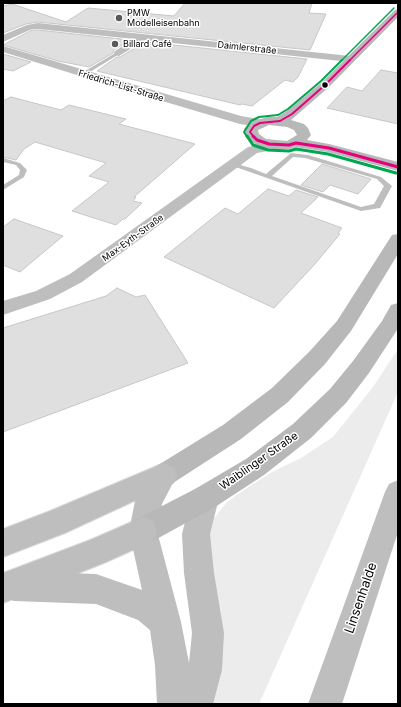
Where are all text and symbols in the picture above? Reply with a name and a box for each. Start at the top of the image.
place label: PMW Modelleisenbahn [127,8,200,29]
marker: PMW Modelleisenbahn [114,13,124,23]
marker: Billard Café [110,39,120,49]
place label: Billard Café [123,39,172,49]
street label: Daimlerstraße [217,40,277,56]
street label: Friedrich-List-Straße [77,68,165,104]
unlabelled marker [320,80,330,90]
street label: Max-Eyth-Straße [100,212,166,264]
street label: Waiblinger Straße [217,429,301,493]
street label: Linsenhalde [342,560,380,636]

